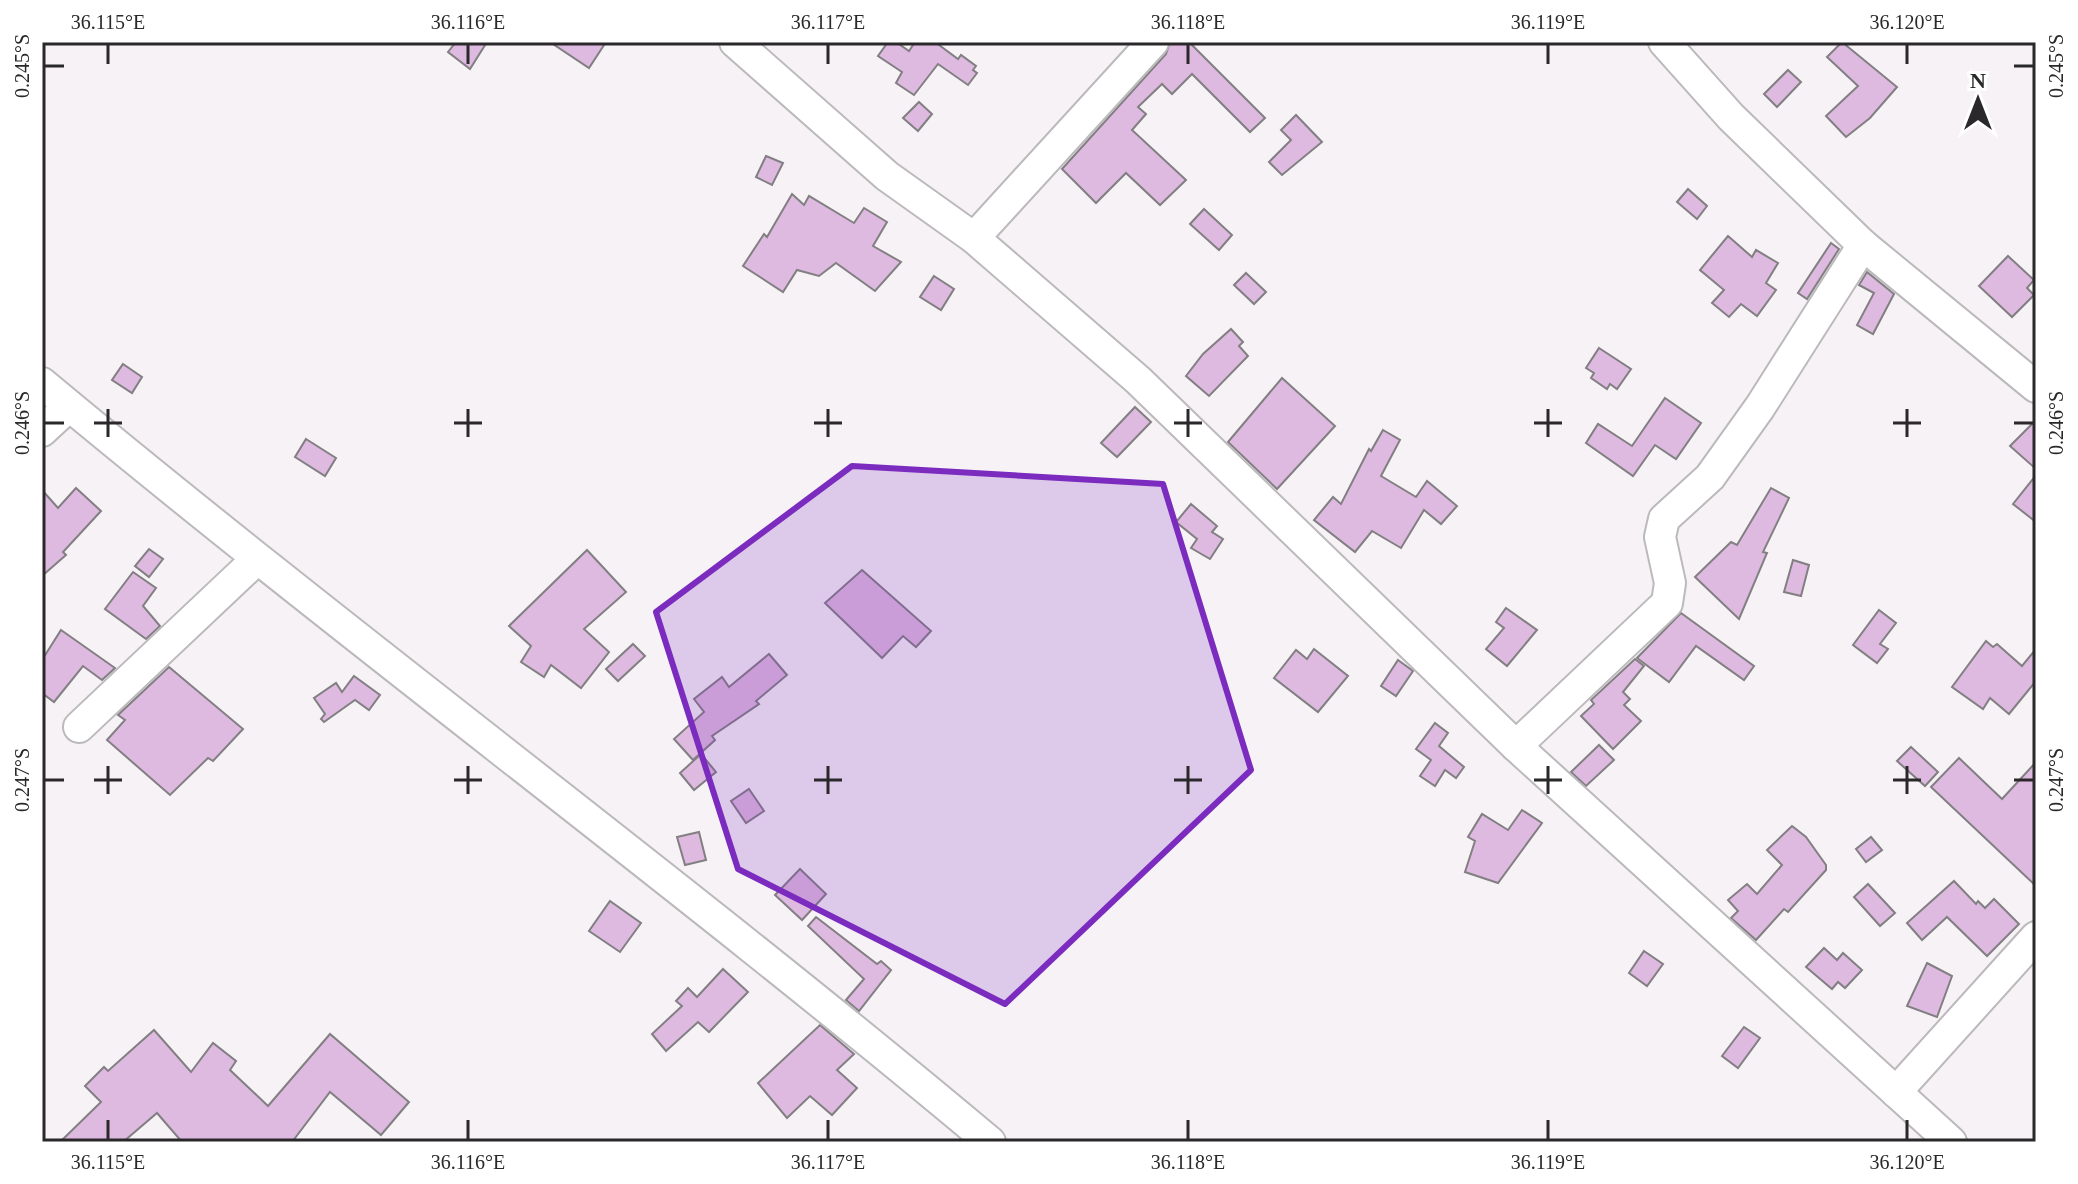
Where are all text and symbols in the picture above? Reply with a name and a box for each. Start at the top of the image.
text: 36.115°E [71,11,145,33]
text: 36.116°E [431,11,505,33]
text: 36.117°E [791,11,865,33]
text: 36.118°E [1151,11,1225,33]
text: 36.119°E [1511,11,1585,33]
text: 36.120°E [1869,11,1945,33]
text: 0.245°S [11,34,33,98]
text: 0.245°S [2045,34,2067,98]
north arrow [1938,60,2018,140]
text: N [1970,68,1986,93]
text: 0.246°S [11,391,33,455]
text: 0.246°S [2045,391,2067,455]
text: 0.247°S [11,748,33,812]
text: 0.247°S [2045,748,2067,812]
text: 36.115°E [71,1151,145,1173]
text: 36.116°E [431,1151,505,1173]
text: 36.117°E [791,1151,865,1173]
text: 36.118°E [1151,1151,1225,1173]
text: 36.119°E [1511,1151,1585,1173]
text: 36.120°E [1869,1151,1945,1173]

